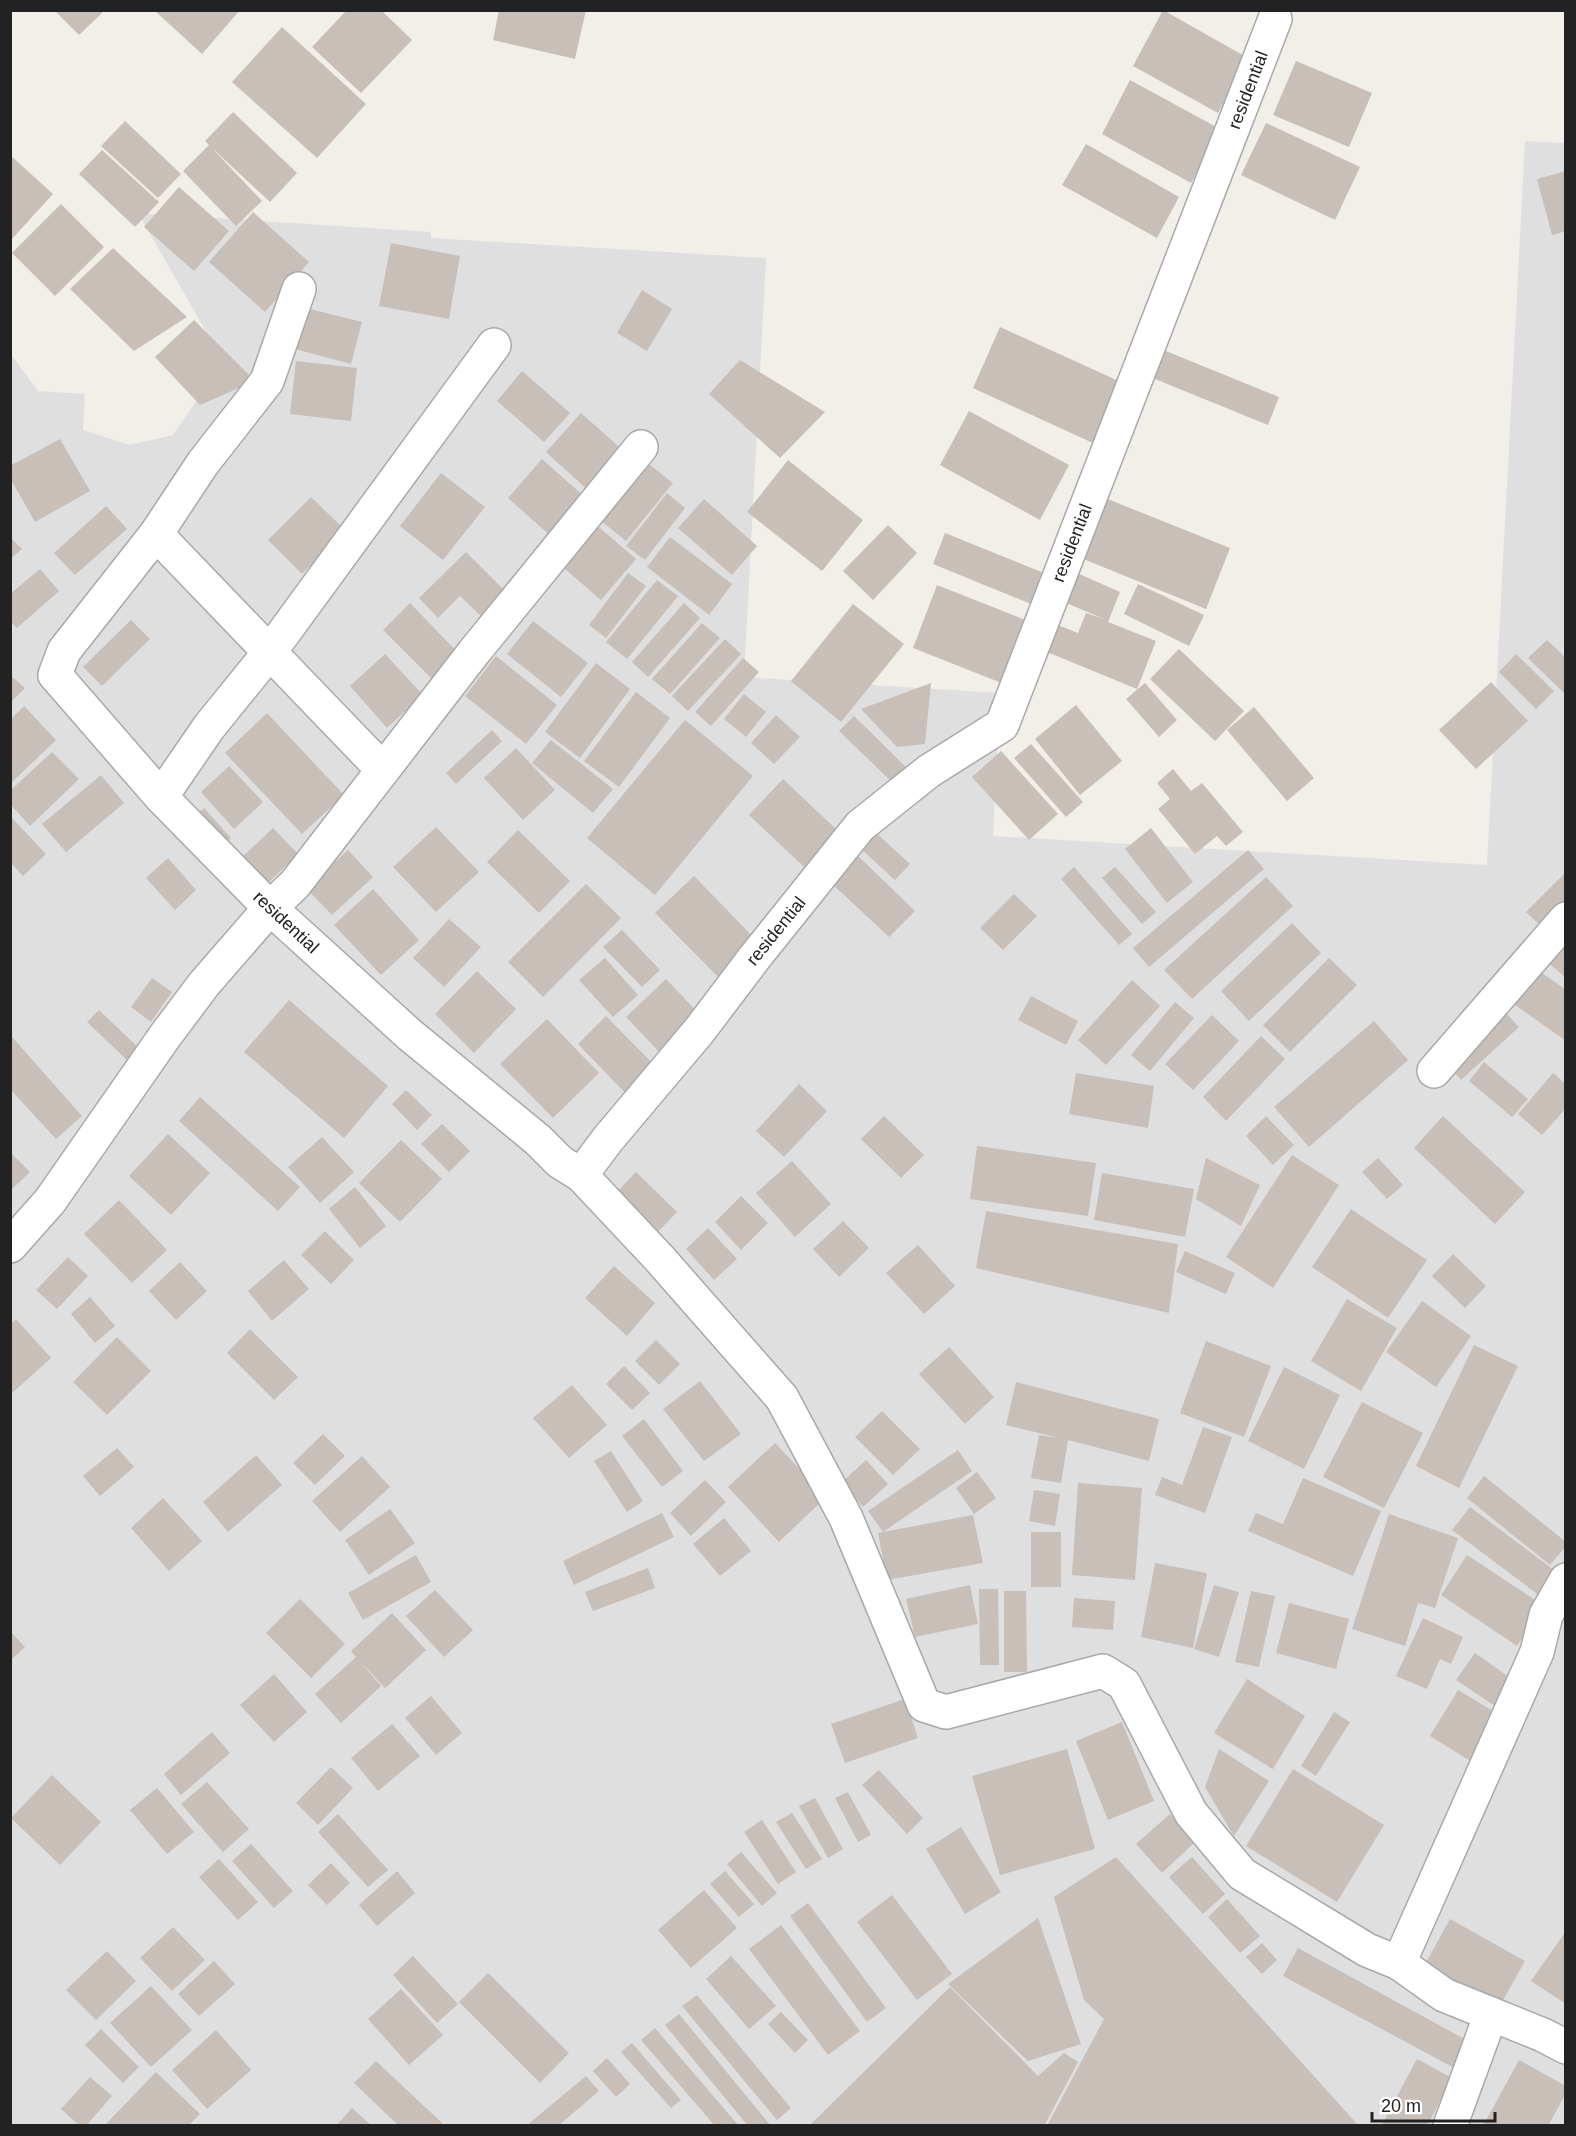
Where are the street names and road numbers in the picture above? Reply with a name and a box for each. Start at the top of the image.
street label: residential [1224,48,1272,132]
street label: residential [1048,501,1096,585]
street label: residential [249,887,323,957]
street label: residential [742,893,810,969]

